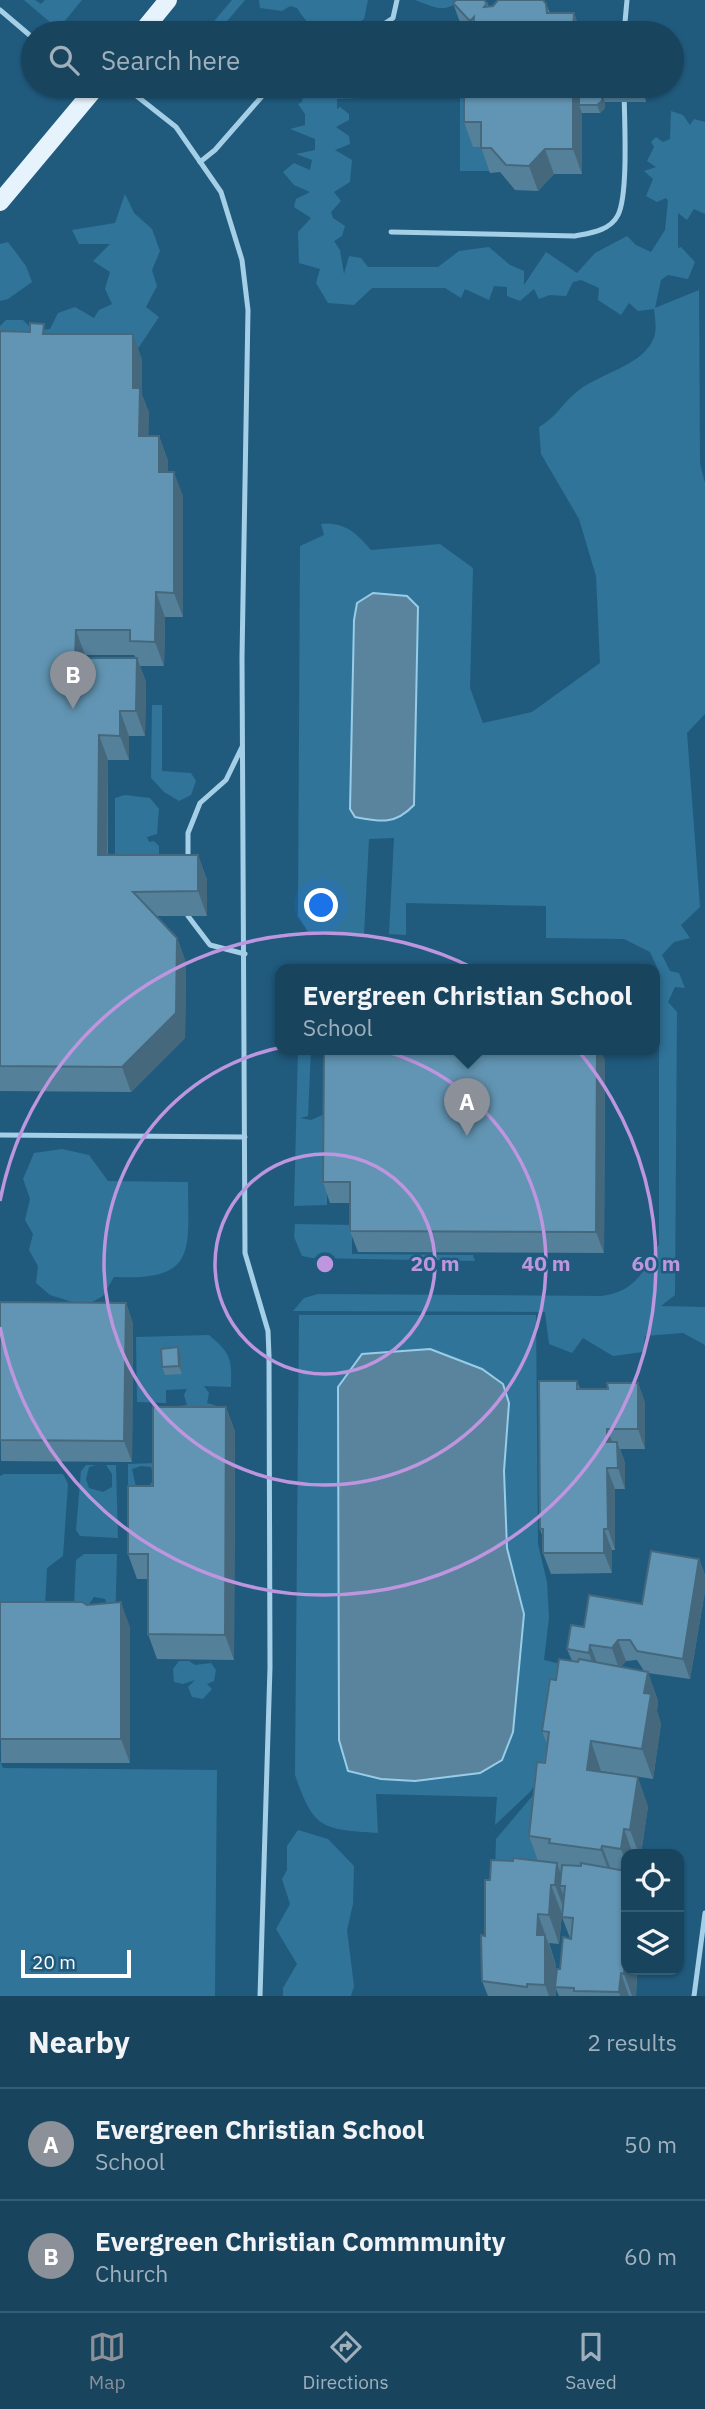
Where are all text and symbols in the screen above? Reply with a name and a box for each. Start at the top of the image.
search box [21,21,684,98]
icon: search [45,41,83,79]
text: Search here [101,43,240,77]
pin: B [50,651,96,709]
your location [304,888,338,922]
popup [275,964,660,1055]
text: Evergreen Christian School [303,978,632,1012]
text: School [303,1012,373,1042]
pin: A [444,1078,490,1136]
text: 20 m [411,1249,459,1277]
text: 40 m [522,1249,570,1277]
text: 60 m [632,1249,680,1277]
centre of rings [313,1252,337,1276]
map controls [621,1849,684,1975]
button: locate [621,1849,684,1912]
button: layers [621,1912,684,1975]
scale bar [21,1947,131,1979]
text: 20 m [32,1950,76,1974]
text: Nearby [28,2022,130,2061]
text: 2 results [587,2027,677,2057]
text: Evergreen Christian School [95,2112,424,2146]
text: A [43,2129,59,2159]
text: 50 m [624,2129,677,2159]
text: School [95,2146,165,2176]
text: Evergreen Christian Commmunity [95,2224,506,2258]
text: B [43,2241,59,2271]
text: 60 m [624,2241,677,2271]
text: Church [95,2258,168,2288]
tab: Map [88,2328,126,2394]
tab: Directions [302,2328,389,2394]
tab: Saved [565,2328,617,2394]

